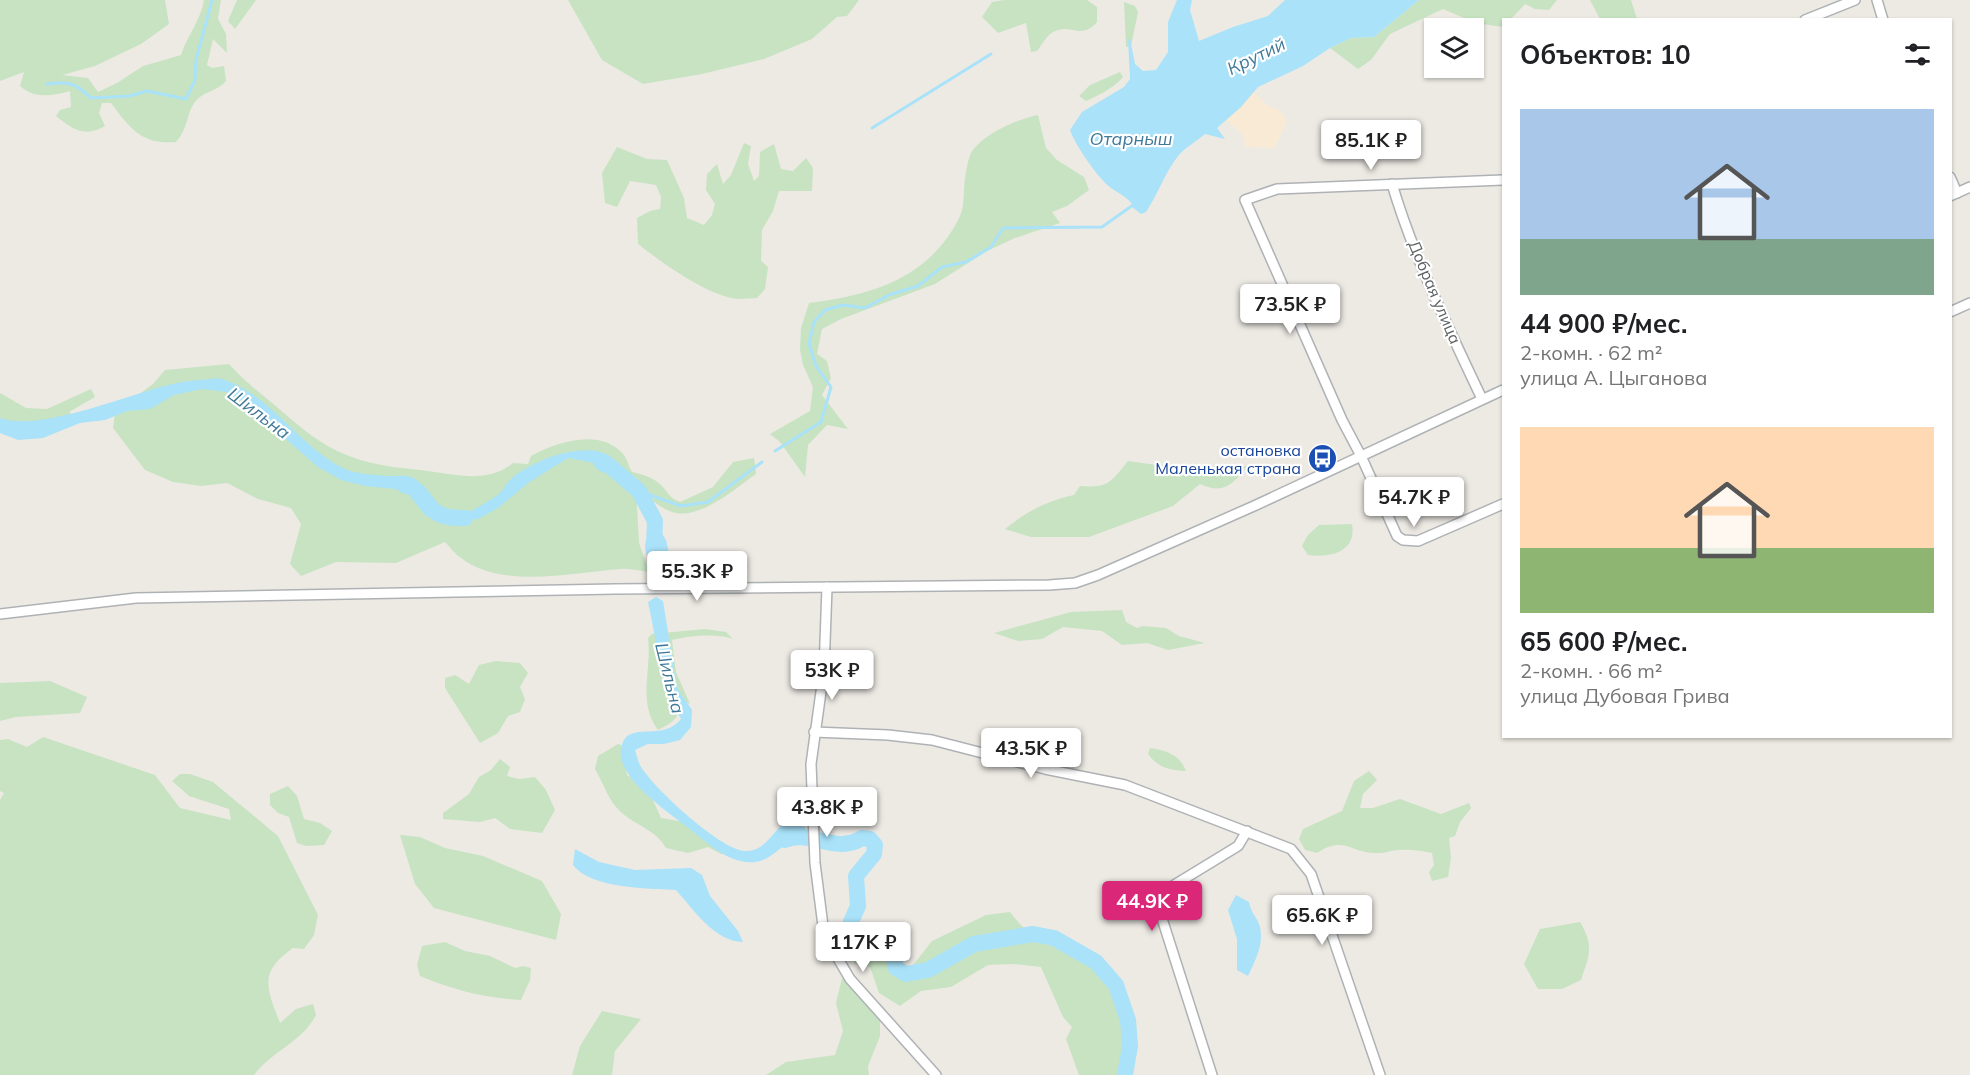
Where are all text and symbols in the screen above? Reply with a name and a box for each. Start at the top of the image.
map controls [1424,18,1484,78]
button: layers [1424,18,1484,78]
water label: Крутий [1223,32,1289,80]
text: Объектов: 10 [1520,38,1691,71]
icon: filters [1901,38,1934,71]
pin: 85.1K ₽ [1316,120,1426,171]
water label: Отарныш [1090,127,1172,150]
text: 85.1K ₽ [1335,127,1407,152]
icon: home [1673,148,1781,256]
street label: Добрая улица [1404,237,1466,347]
pin: 73.5K ₽ [1235,284,1345,335]
text: 73.5K ₽ [1254,291,1326,316]
text: 44 900 ₽/мес. [1520,307,1687,340]
text: 2-комн. · 62 m² [1520,340,1662,365]
text: улица А. Цыганова [1520,365,1707,390]
water label: Шильна [223,382,295,444]
place label: остановка Маленькая страна [1155,440,1301,478]
bus stop icon: остановка Маленькая страна [1306,443,1338,475]
icon: home [1673,466,1781,574]
pin: 54.7K ₽ [1359,477,1469,528]
text: 54.7K ₽ [1378,484,1450,509]
pin: 55.3K ₽ [642,551,752,602]
text: 55.3K ₽ [661,558,733,583]
text: 65 600 ₽/мес. [1520,625,1687,658]
water label: Шильна [650,640,690,716]
pin: 53K ₽ [790,650,874,701]
text: 53K ₽ [805,657,859,682]
text: 2-комн. · 66 m² [1520,658,1662,683]
text: улица Дубовая Грива [1520,683,1730,708]
pin: 43.5K ₽ [976,728,1086,779]
text: 43.5K ₽ [995,735,1067,760]
pin: 43.8K ₽ [772,787,882,838]
text: 43.8K ₽ [791,794,863,819]
pin: 44.9K ₽ [1097,881,1207,932]
text: 44.9K ₽ [1116,888,1188,913]
pin: 65.6K ₽ [1267,895,1377,946]
text: 65.6K ₽ [1286,902,1358,927]
pin: 117K ₽ [814,922,912,973]
text: 117K ₽ [830,929,896,954]

